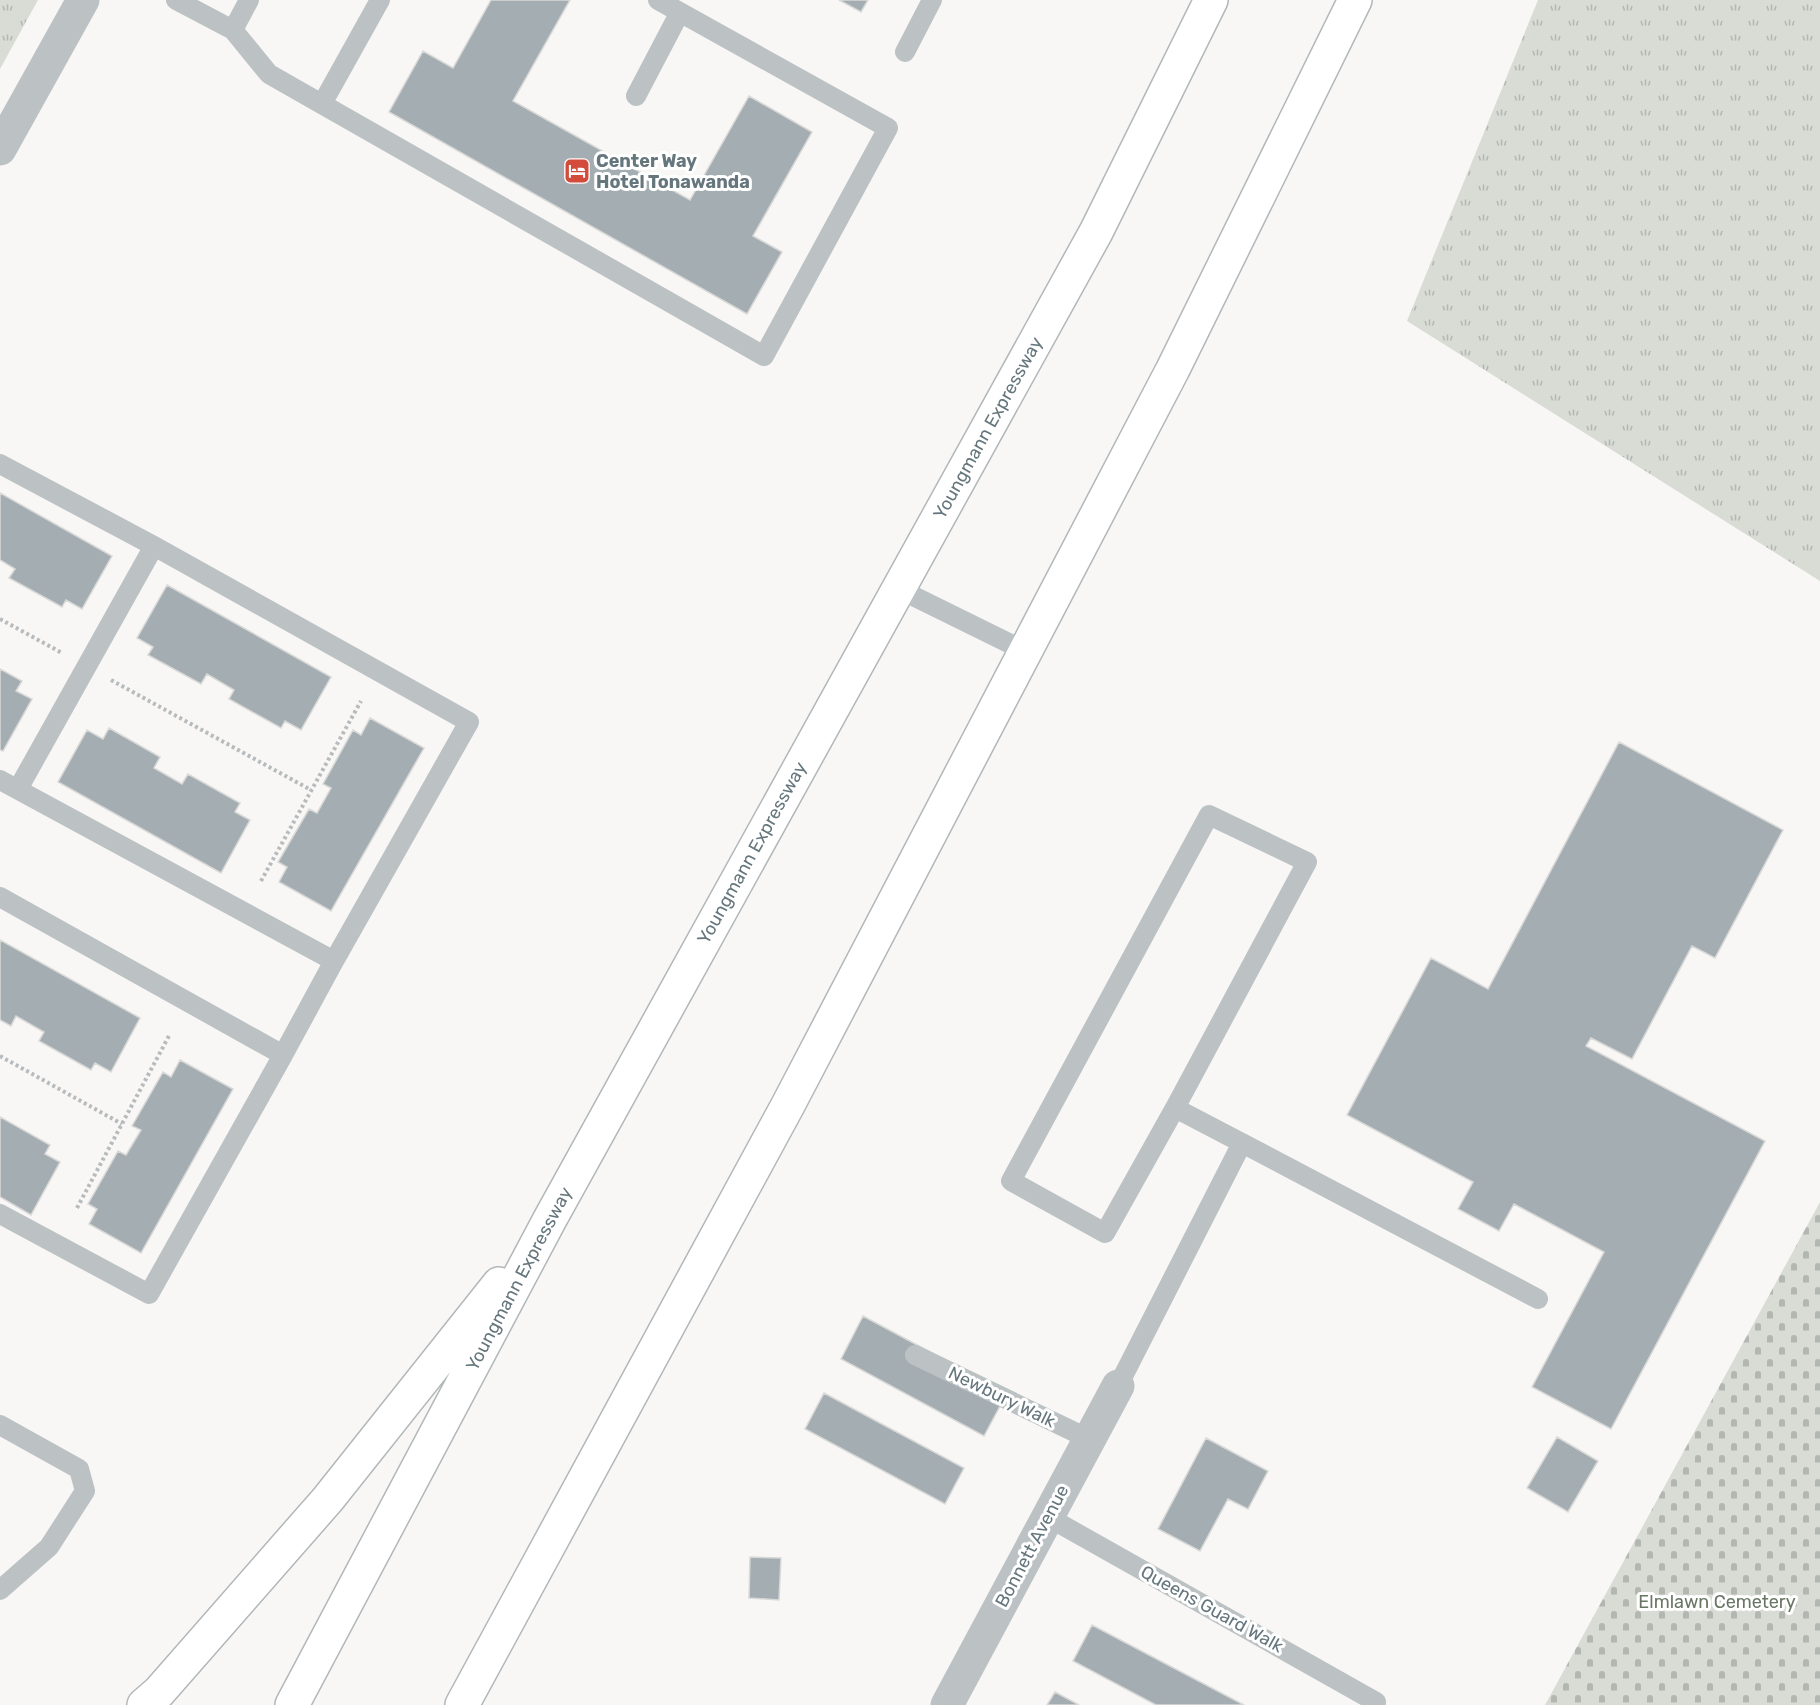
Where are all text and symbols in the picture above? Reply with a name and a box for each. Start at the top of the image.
place label: Center Way Hotel Tonawanda [596,150,750,193]
hotel icon: Center Way Hotel Tonawanda [562,156,592,186]
street label: Youngmann Expressway [929,333,1047,523]
street label: Youngmann Expressway [693,758,811,948]
street label: Youngmann Expressway [461,1183,577,1375]
street label: Newbury Walk [945,1362,1060,1433]
street label: Bonnett Avenue [991,1481,1073,1611]
street label: Queens Guard Walk [1137,1561,1288,1658]
park label: Elmlawn Cemetery [1638,1591,1796,1613]

